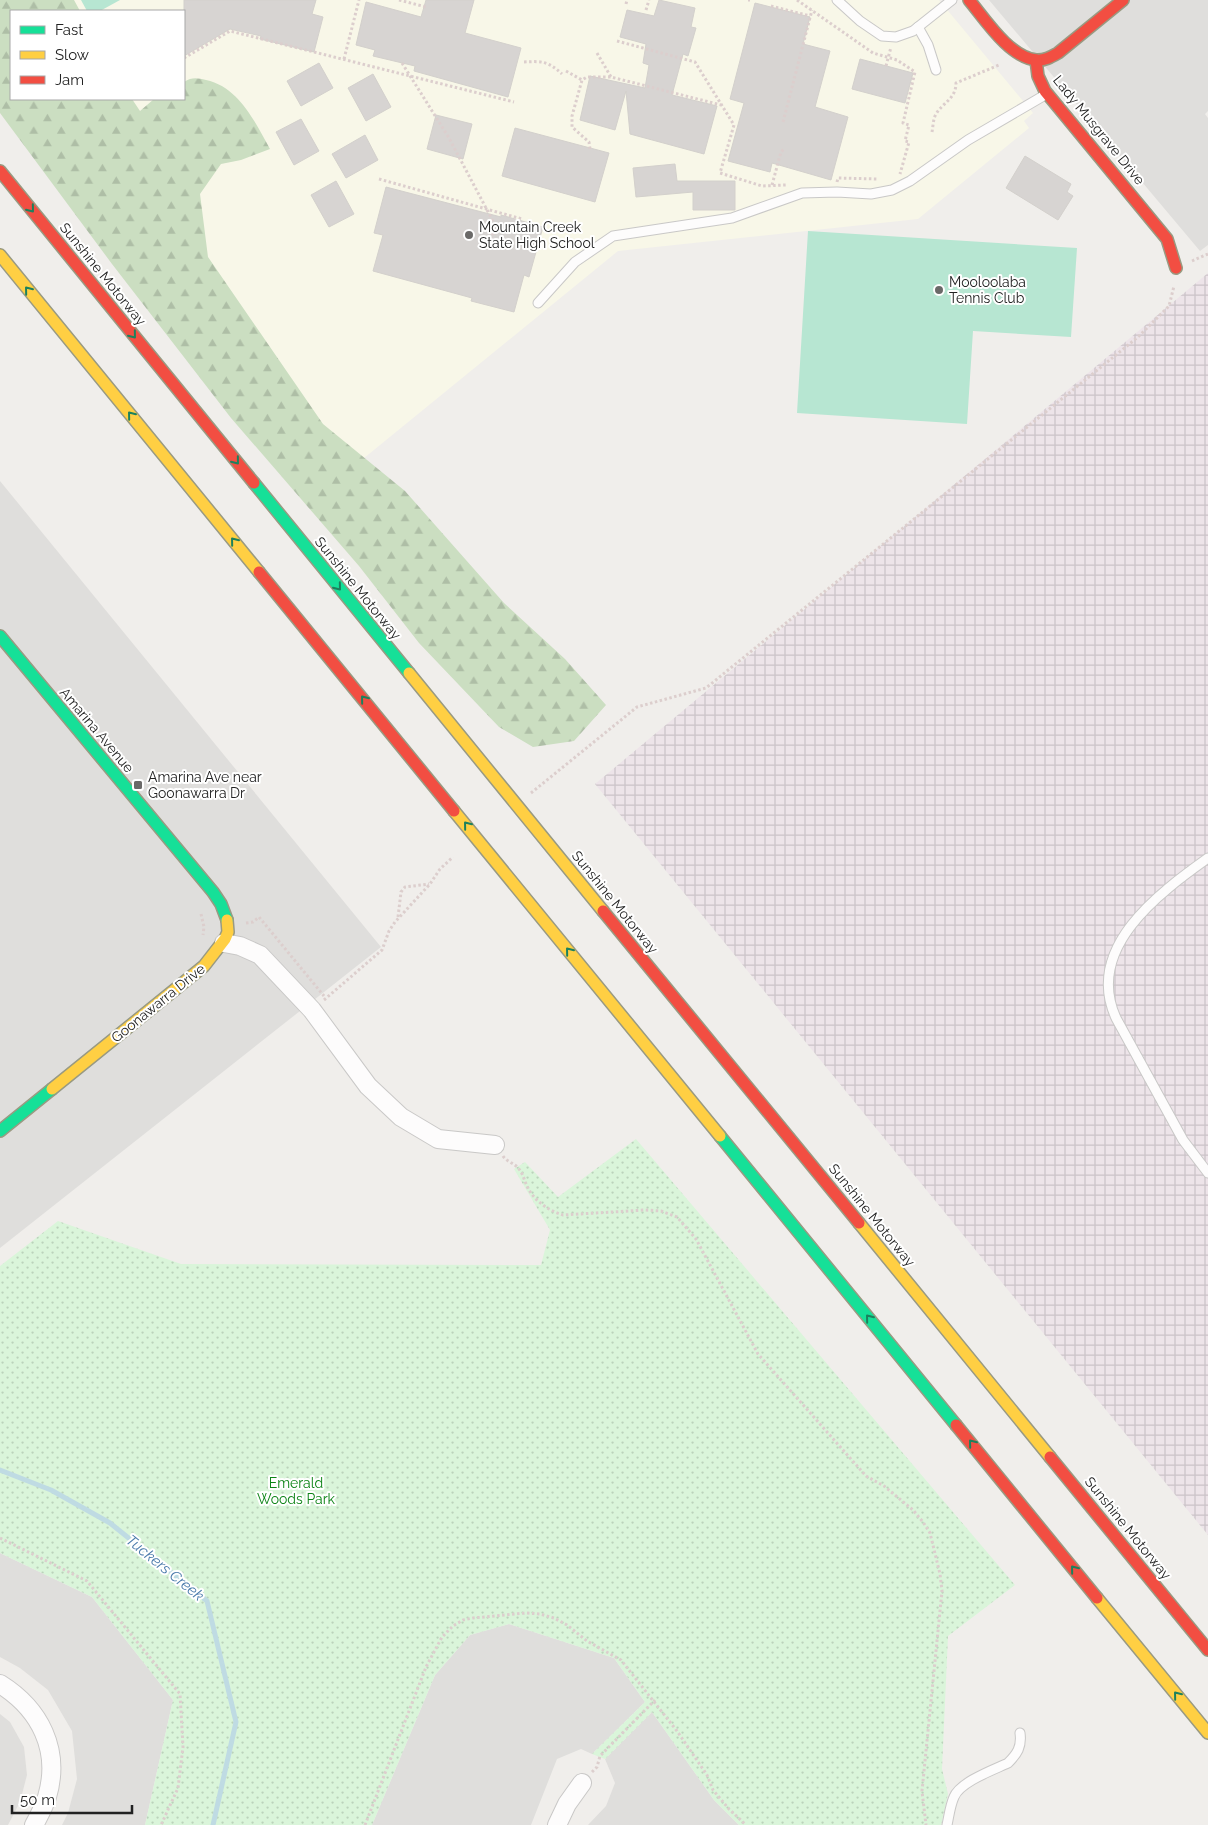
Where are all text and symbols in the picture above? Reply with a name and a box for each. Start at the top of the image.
legend [10,10,185,100]
text: Fast [55,21,83,39]
text: Slow [55,46,89,64]
text: Jam [55,71,84,89]
street label: Lady Musgrave Drive [1050,72,1148,188]
one-way arrow [25,203,33,212]
place label: Mountain Creek State High School [479,219,595,251]
street label: Sunshine Motorway [57,220,150,329]
marker: Mountain Creek State High School [463,229,475,241]
place label: Mooloolaba Tennis Club [949,274,1026,306]
marker: Mooloolaba Tennis Club [933,284,945,296]
one-way arrow [25,286,34,295]
one-way arrow [128,329,136,338]
one-way arrow [129,412,137,421]
one-way arrow [230,455,238,464]
street label: Sunshine Motorway [312,534,405,643]
one-way arrow [232,538,240,547]
one-way arrow [333,581,341,590]
street label: Amarina Avenue [57,684,137,776]
one-way arrow [360,696,369,705]
place label: Amarina Ave near Goonawarra Dr [148,769,262,801]
marker: Amarina Ave near Goonawarra Dr [132,779,144,791]
one-way arrow [464,822,472,831]
street label: Sunshine Motorway [569,848,662,957]
one-way arrow [565,948,574,957]
street label: Goonawarra Drive [108,960,208,1046]
street label: Sunshine Motorway [826,1161,919,1270]
one-way arrow [865,1314,874,1323]
one-way arrow [968,1440,977,1449]
street label: Sunshine Motorway [1082,1474,1175,1583]
park label: Emerald Woods Park [257,1475,336,1507]
water label: Tuckers Creek [122,1531,208,1605]
one-way arrow [1071,1566,1080,1575]
one-way arrow [1175,1692,1183,1701]
scale bar [12,1782,132,1814]
text: 50 m [20,1791,55,1809]

